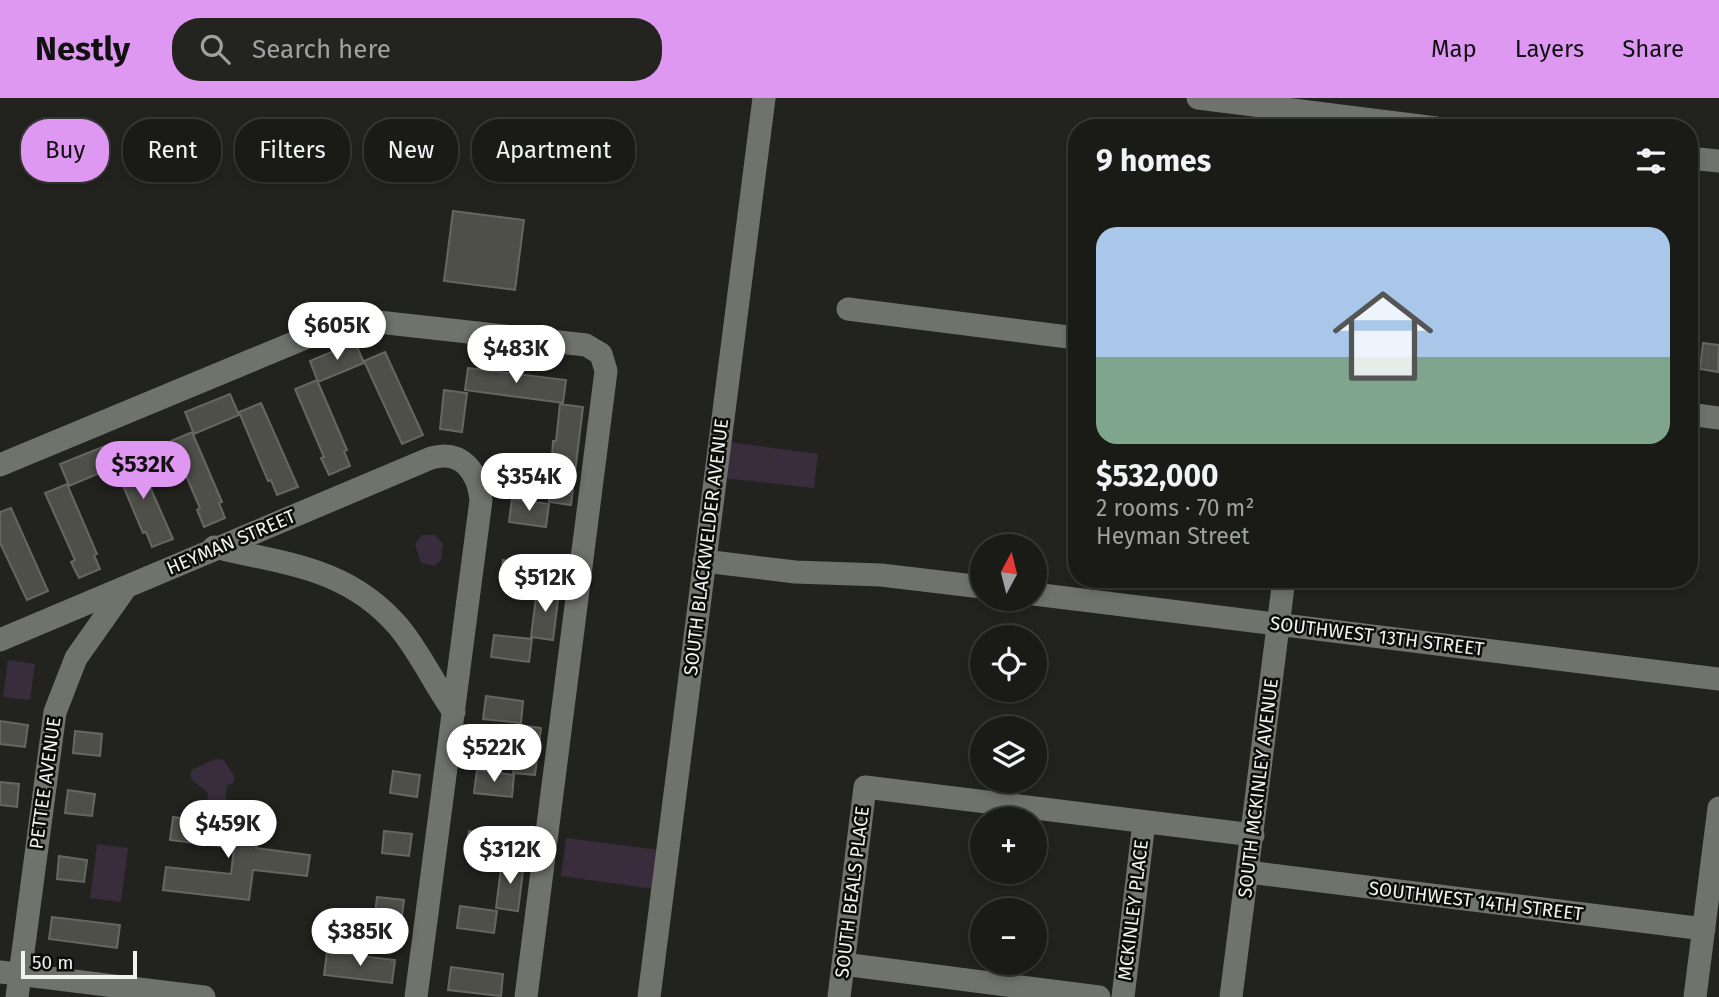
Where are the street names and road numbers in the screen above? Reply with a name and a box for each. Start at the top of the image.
street label: SOUTH BLACKWELDER AVENUE [679,417,733,677]
street label: HEYMAN STREET [163,504,299,580]
street label: SOUTHWEST 13TH STREET [1269,611,1486,661]
street label: SOUTH MCKINLEY AVENUE [1233,677,1283,899]
street label: PETTEE AVENUE [24,715,66,851]
street label: SOUTH BEALS PLACE [830,805,874,979]
street label: MCKINLEY PLACE [1113,838,1153,982]
street label: SOUTHWEST 14TH STREET [1367,876,1585,926]

